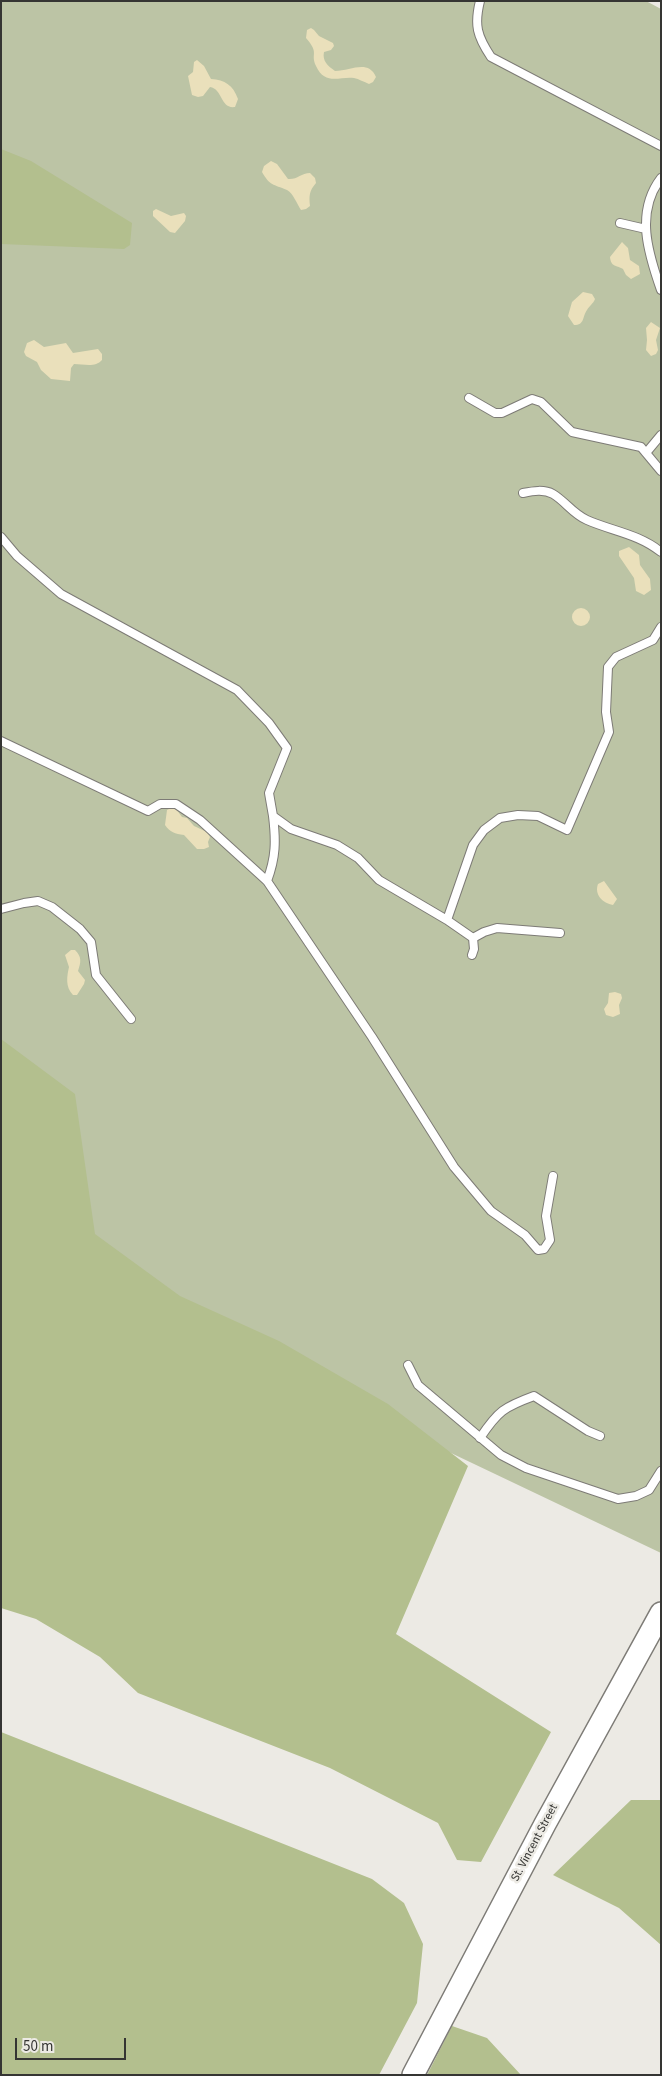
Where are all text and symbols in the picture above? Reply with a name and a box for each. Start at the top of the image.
street label: St. Vincent Street [509,1802,561,1884]
scale bar [18,2028,129,2060]
text: 50 m [23,2036,53,2057]

